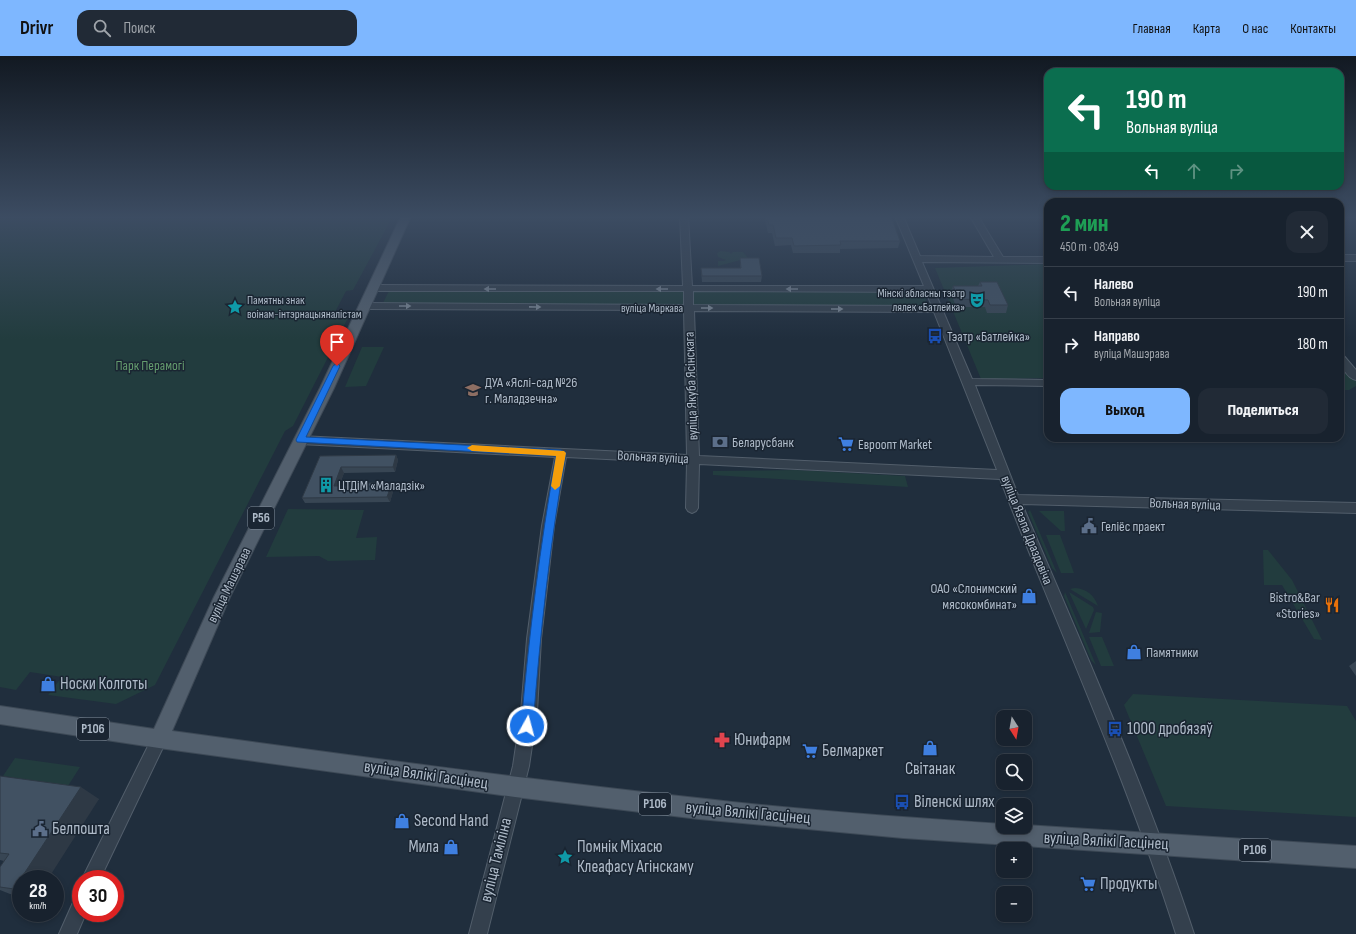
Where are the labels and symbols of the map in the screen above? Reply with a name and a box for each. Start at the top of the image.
one-way arrow [483,286,496,292]
one-way arrow [655,286,668,292]
one-way arrow [785,286,798,292]
place label: Мінскі абласны тэатр лялек «Батлейка» [877,286,965,315]
theatre icon: Мінскі абласны тэатр лялек «Батлейка» [968,291,986,309]
place label: Памятны знак воінам-інтэрнацыяналістам [247,293,362,322]
place icon: Памятны знак воінам-інтэрнацыяналістам [226,298,244,316]
street label: вуліца Маркава [621,301,683,316]
one-way arrow [399,303,412,309]
one-way arrow [529,304,542,310]
one-way arrow [701,305,714,311]
one-way arrow [831,306,844,312]
pin [320,325,354,366]
bus stop icon: Тэатр «Батлейка» [926,327,944,345]
place label: Тэатр «Батлейка» [947,328,1030,345]
street label: вуліца Якуба Ясінскага [681,331,701,441]
park label: Парк Перамогі [115,357,185,374]
place label: ДУА «Яслі-сад №26 г. Маладзечна» [485,374,577,407]
school or university icon: ДУА «Яслі-сад №26 г. Маладзечна» [464,381,482,399]
bank icon: Беларусбанк [711,433,729,451]
place label: Беларусбанк [732,434,794,451]
supermarket icon: Евроопт Market [837,435,855,453]
place label: Евроопт Market [858,436,932,453]
street label: Вольная вуліца [617,447,689,467]
street label: вуліца Язэпа Драздовіча [997,473,1057,587]
building icon: ЦТДіМ «Маладзік» [317,476,335,494]
place label: ЦТДіМ «Маладзік» [338,477,425,494]
street label: Вольная вуліца [1149,494,1221,514]
road number: Р56 [248,507,274,529]
public building icon: Геліёс праект [1080,517,1098,535]
place label: Геліёс праект [1101,518,1165,535]
street label: вуліца Машэрава [204,545,254,625]
place label: ОАО «Слонимский мясокомбинат» [930,580,1017,613]
shop icon: ОАО «Слонимский мясокомбинат» [1020,587,1038,605]
place label: Bistro&Bar «Stories» [1270,589,1320,622]
restaurant icon: Bistro&Bar «Stories» [1323,596,1341,614]
shop icon: Памятники [1125,643,1143,661]
place label: Памятники [1146,644,1199,661]
place label: Носки Колготы [60,674,147,694]
shop icon: Носки Колготы [39,675,57,693]
position arrow [506,705,548,747]
north arrow [996,710,1032,746]
road number: Р106 [77,718,109,740]
place label: 1000 дробязяў [1127,719,1213,739]
bus stop icon: 1000 дробязяў [1106,720,1124,738]
place label: Юнифарм [734,730,791,750]
pharmacy icon: Юнифарм [713,731,731,749]
shop icon: Світанак [921,739,939,757]
place label: Белмаркет [822,741,884,761]
supermarket icon: Белмаркет [801,742,819,760]
street label: вуліца Вялікі Гасцінец [363,756,489,794]
place label: Світанак [905,759,956,779]
place label: Віленскі шлях [914,792,995,812]
road number: Р106 [639,793,671,815]
bus stop icon: Віленскі шлях [893,793,911,811]
street label: вуліца Вялікі Гасцінец [685,798,811,828]
place label: Second Hand [414,811,489,831]
shop icon: Second Hand [393,812,411,830]
street label: вуліца Таміліна [476,816,516,904]
place label: Белпошта [52,819,110,839]
public building icon: Белпошта [31,820,49,838]
street label: вуліца Вялікі Гасцінец [1043,828,1169,854]
place label: Мила [408,837,439,857]
place label: Помнік Міхасю Клеафасу Агінскаму [577,837,694,877]
shop icon: Мила [442,838,460,856]
road number: Р106 [1239,839,1271,861]
place icon: Помнік Міхасю Клеафасу Агінскаму [556,848,574,866]
speed limit sign: 30 [72,870,124,922]
place label: Продукты [1100,874,1157,894]
supermarket icon: Продукты [1079,875,1097,893]

